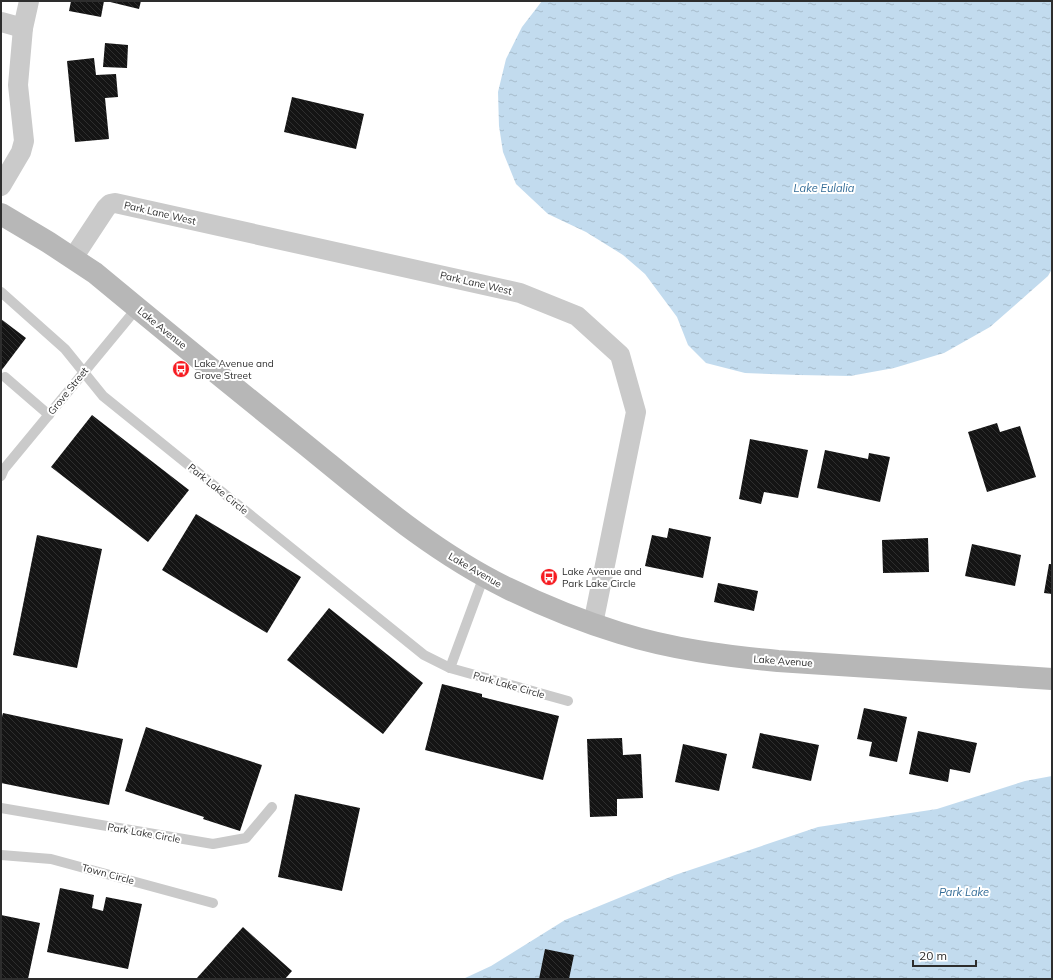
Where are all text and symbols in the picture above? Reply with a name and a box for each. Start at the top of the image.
water label: Lake Eulalia [794,181,855,195]
street label: Park Lane West [123,198,198,228]
street label: Park Lane West [439,268,514,298]
street label: Lake Avenue [135,304,189,352]
place label: Lake Avenue and Grove Street [194,357,274,382]
bus stop icon: Lake Avenue and Grove Street [171,359,191,379]
street label: Grove Street [45,364,91,417]
street label: Park Lake Circle [185,461,251,517]
street label: Lake Avenue [446,550,504,590]
place label: Lake Avenue and Park Lake Circle [562,565,642,590]
bus stop icon: Lake Avenue and Park Lake Circle [539,567,559,587]
street label: Lake Avenue [753,652,813,670]
street label: Park Lake Circle [472,669,546,701]
street label: Park Lake Circle [107,820,181,846]
street label: Town Circle [80,861,136,887]
water label: Park Lake [939,885,989,899]
scale bar [913,942,976,968]
text: 20 m [919,948,947,963]

